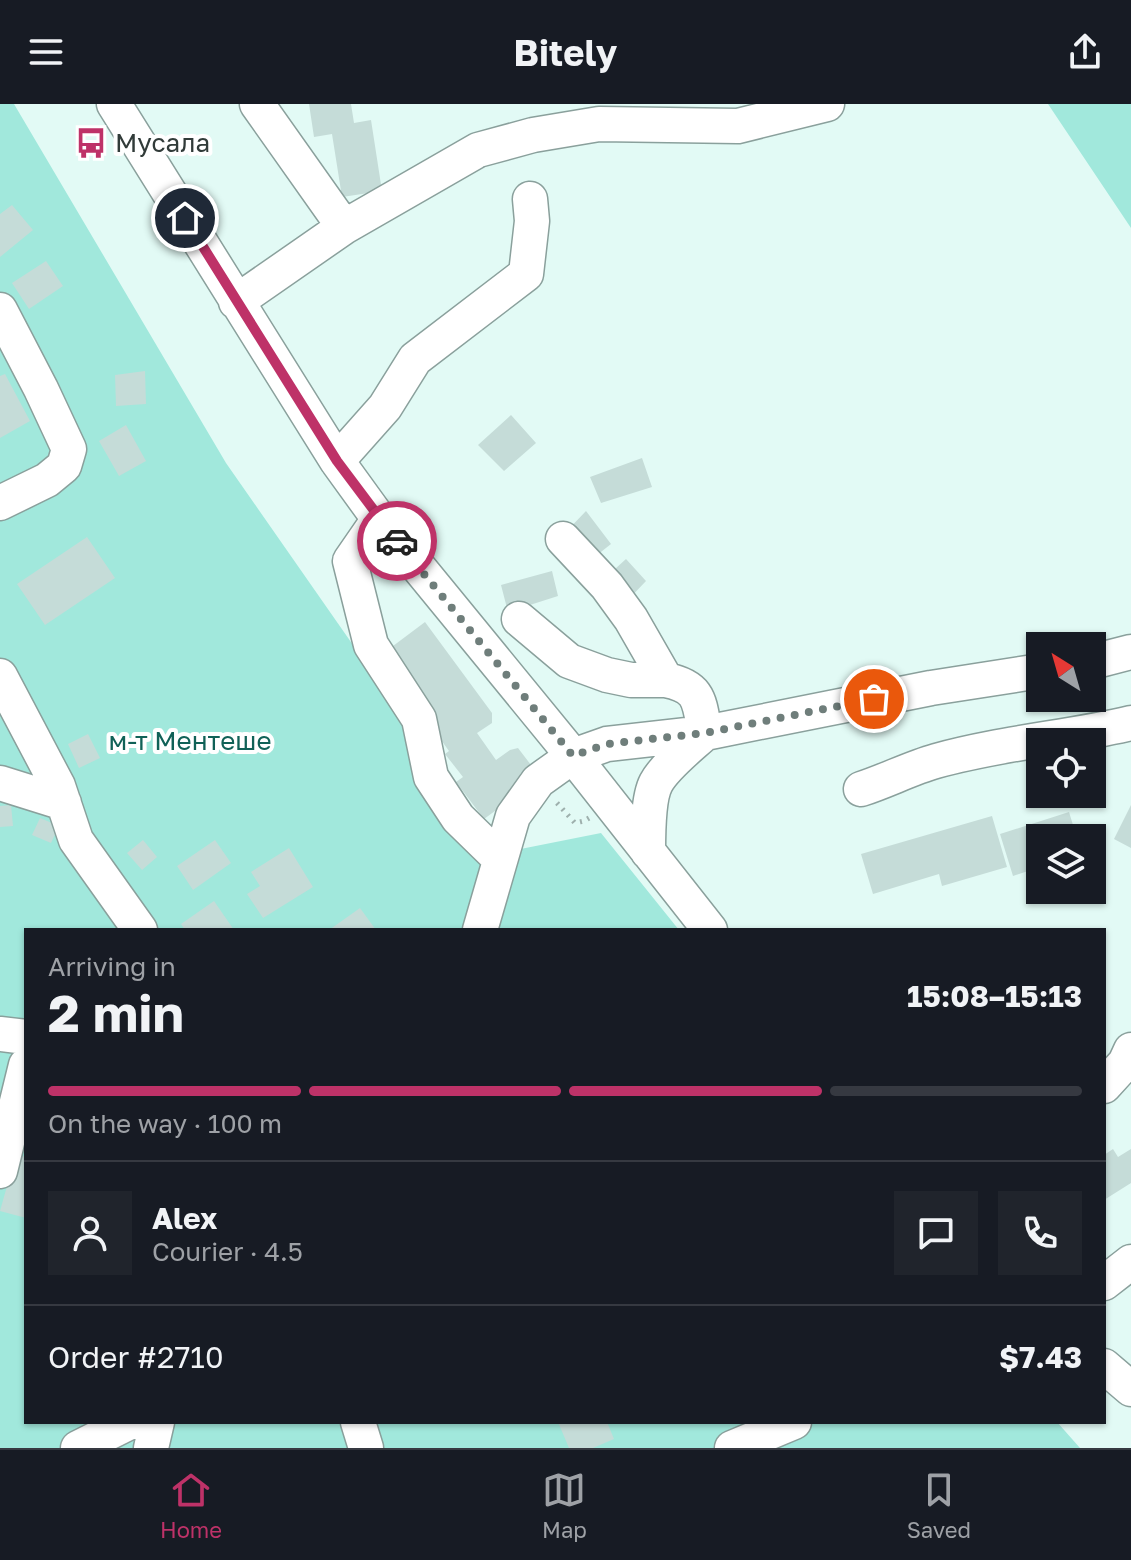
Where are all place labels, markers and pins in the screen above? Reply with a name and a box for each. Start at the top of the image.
bus stop icon: Мусала [74,126,108,160]
place label: Мусала [115,127,210,158]
pin [151,184,219,252]
pin [840,665,908,733]

